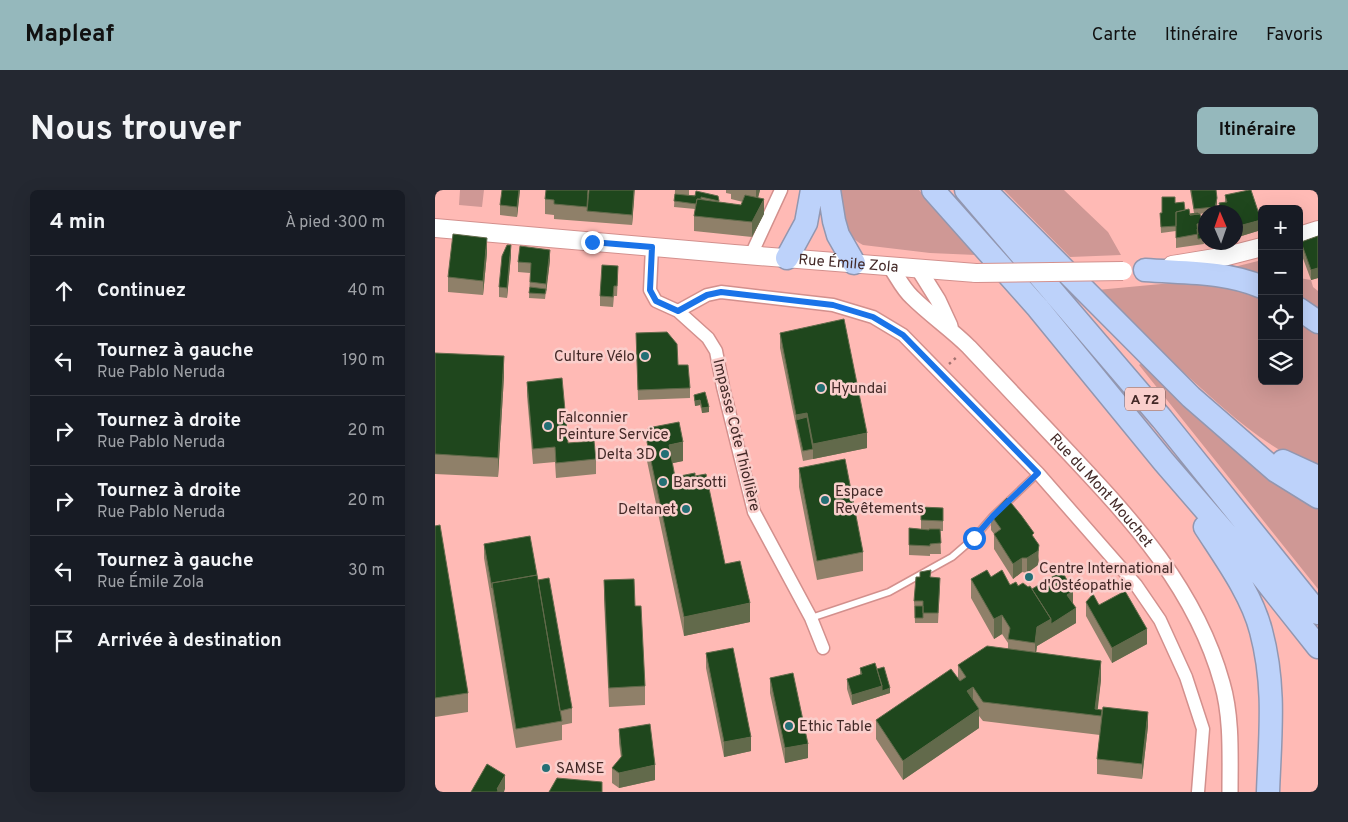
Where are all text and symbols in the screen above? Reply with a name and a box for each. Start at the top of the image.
text: Mapleaf [25,20,114,50]
text: Carte [1092,24,1137,47]
text: Itinéraire [1165,24,1238,47]
text: Favoris [1266,24,1323,47]
button: Itinéraire [1197,107,1318,154]
text: Nous trouver [30,108,242,152]
north arrow [1198,205,1243,250]
map controls [1258,205,1303,385]
button: + [1258,205,1303,250]
text: 4 min [50,209,106,236]
text: À pied · 300 m [285,213,385,233]
route end [581,231,604,254]
button: − [1258,250,1303,295]
street label: Rue Émile Zola [798,251,899,278]
icon: ahead [50,277,78,305]
text: Continuez [97,279,186,303]
text: 40 m [347,281,385,301]
button: locate [1258,295,1303,340]
text: Tournez à gauche [97,339,254,363]
button: layers [1258,340,1303,385]
icon: left [50,347,78,375]
place label: Culture Vélo [554,348,635,367]
marker: Culture Vélo [639,350,651,362]
text: 190 m [342,351,385,371]
street label: Impasse Cote Thiollière [707,357,764,514]
text: Rue Pablo Neruda [97,363,225,383]
place label: Hyundai [831,380,887,399]
marker: Hyundai [815,382,827,394]
road number: A 72 [1125,388,1165,410]
text: Tournez à droite [97,409,241,433]
place label: Falconnier Peinture Service [558,409,669,445]
icon: right [50,417,78,445]
marker: Falconnier Peinture Service [542,420,554,432]
text: 20 m [348,421,385,441]
street label: Rue du Mont Mouchet [1045,430,1156,552]
text: Rue Pablo Neruda [97,433,225,453]
place label: Delta 3D [597,446,655,465]
marker: Delta 3D [659,448,671,460]
place label: Barsotti [673,474,726,493]
marker: Barsotti [657,476,669,488]
text: Tournez à droite [97,479,241,503]
place label: Espace Revêtements [835,483,924,519]
icon: right [50,487,78,515]
text: 20 m [348,491,385,511]
marker: Espace Revêtements [819,494,831,506]
place label: Deltanet [618,501,676,520]
text: Rue Pablo Neruda [97,503,225,523]
marker: Deltanet [680,503,692,515]
route start [963,527,986,550]
text: Tournez à gauche [97,549,254,573]
icon: left [50,557,78,585]
place label: Centre International d'Ostéopathie [1039,560,1173,596]
text: 30 m [348,561,385,581]
marker: Centre International d'Ostéopathie [1023,571,1035,583]
text: Rue Émile Zola [97,573,204,593]
icon: arrive [50,627,78,655]
text: Arrivée à destination [97,629,282,653]
place label: Ethic Table [799,718,872,737]
marker: Ethic Table [783,720,795,732]
place label: SAMSE [556,760,604,779]
marker: SAMSE [540,762,552,774]

